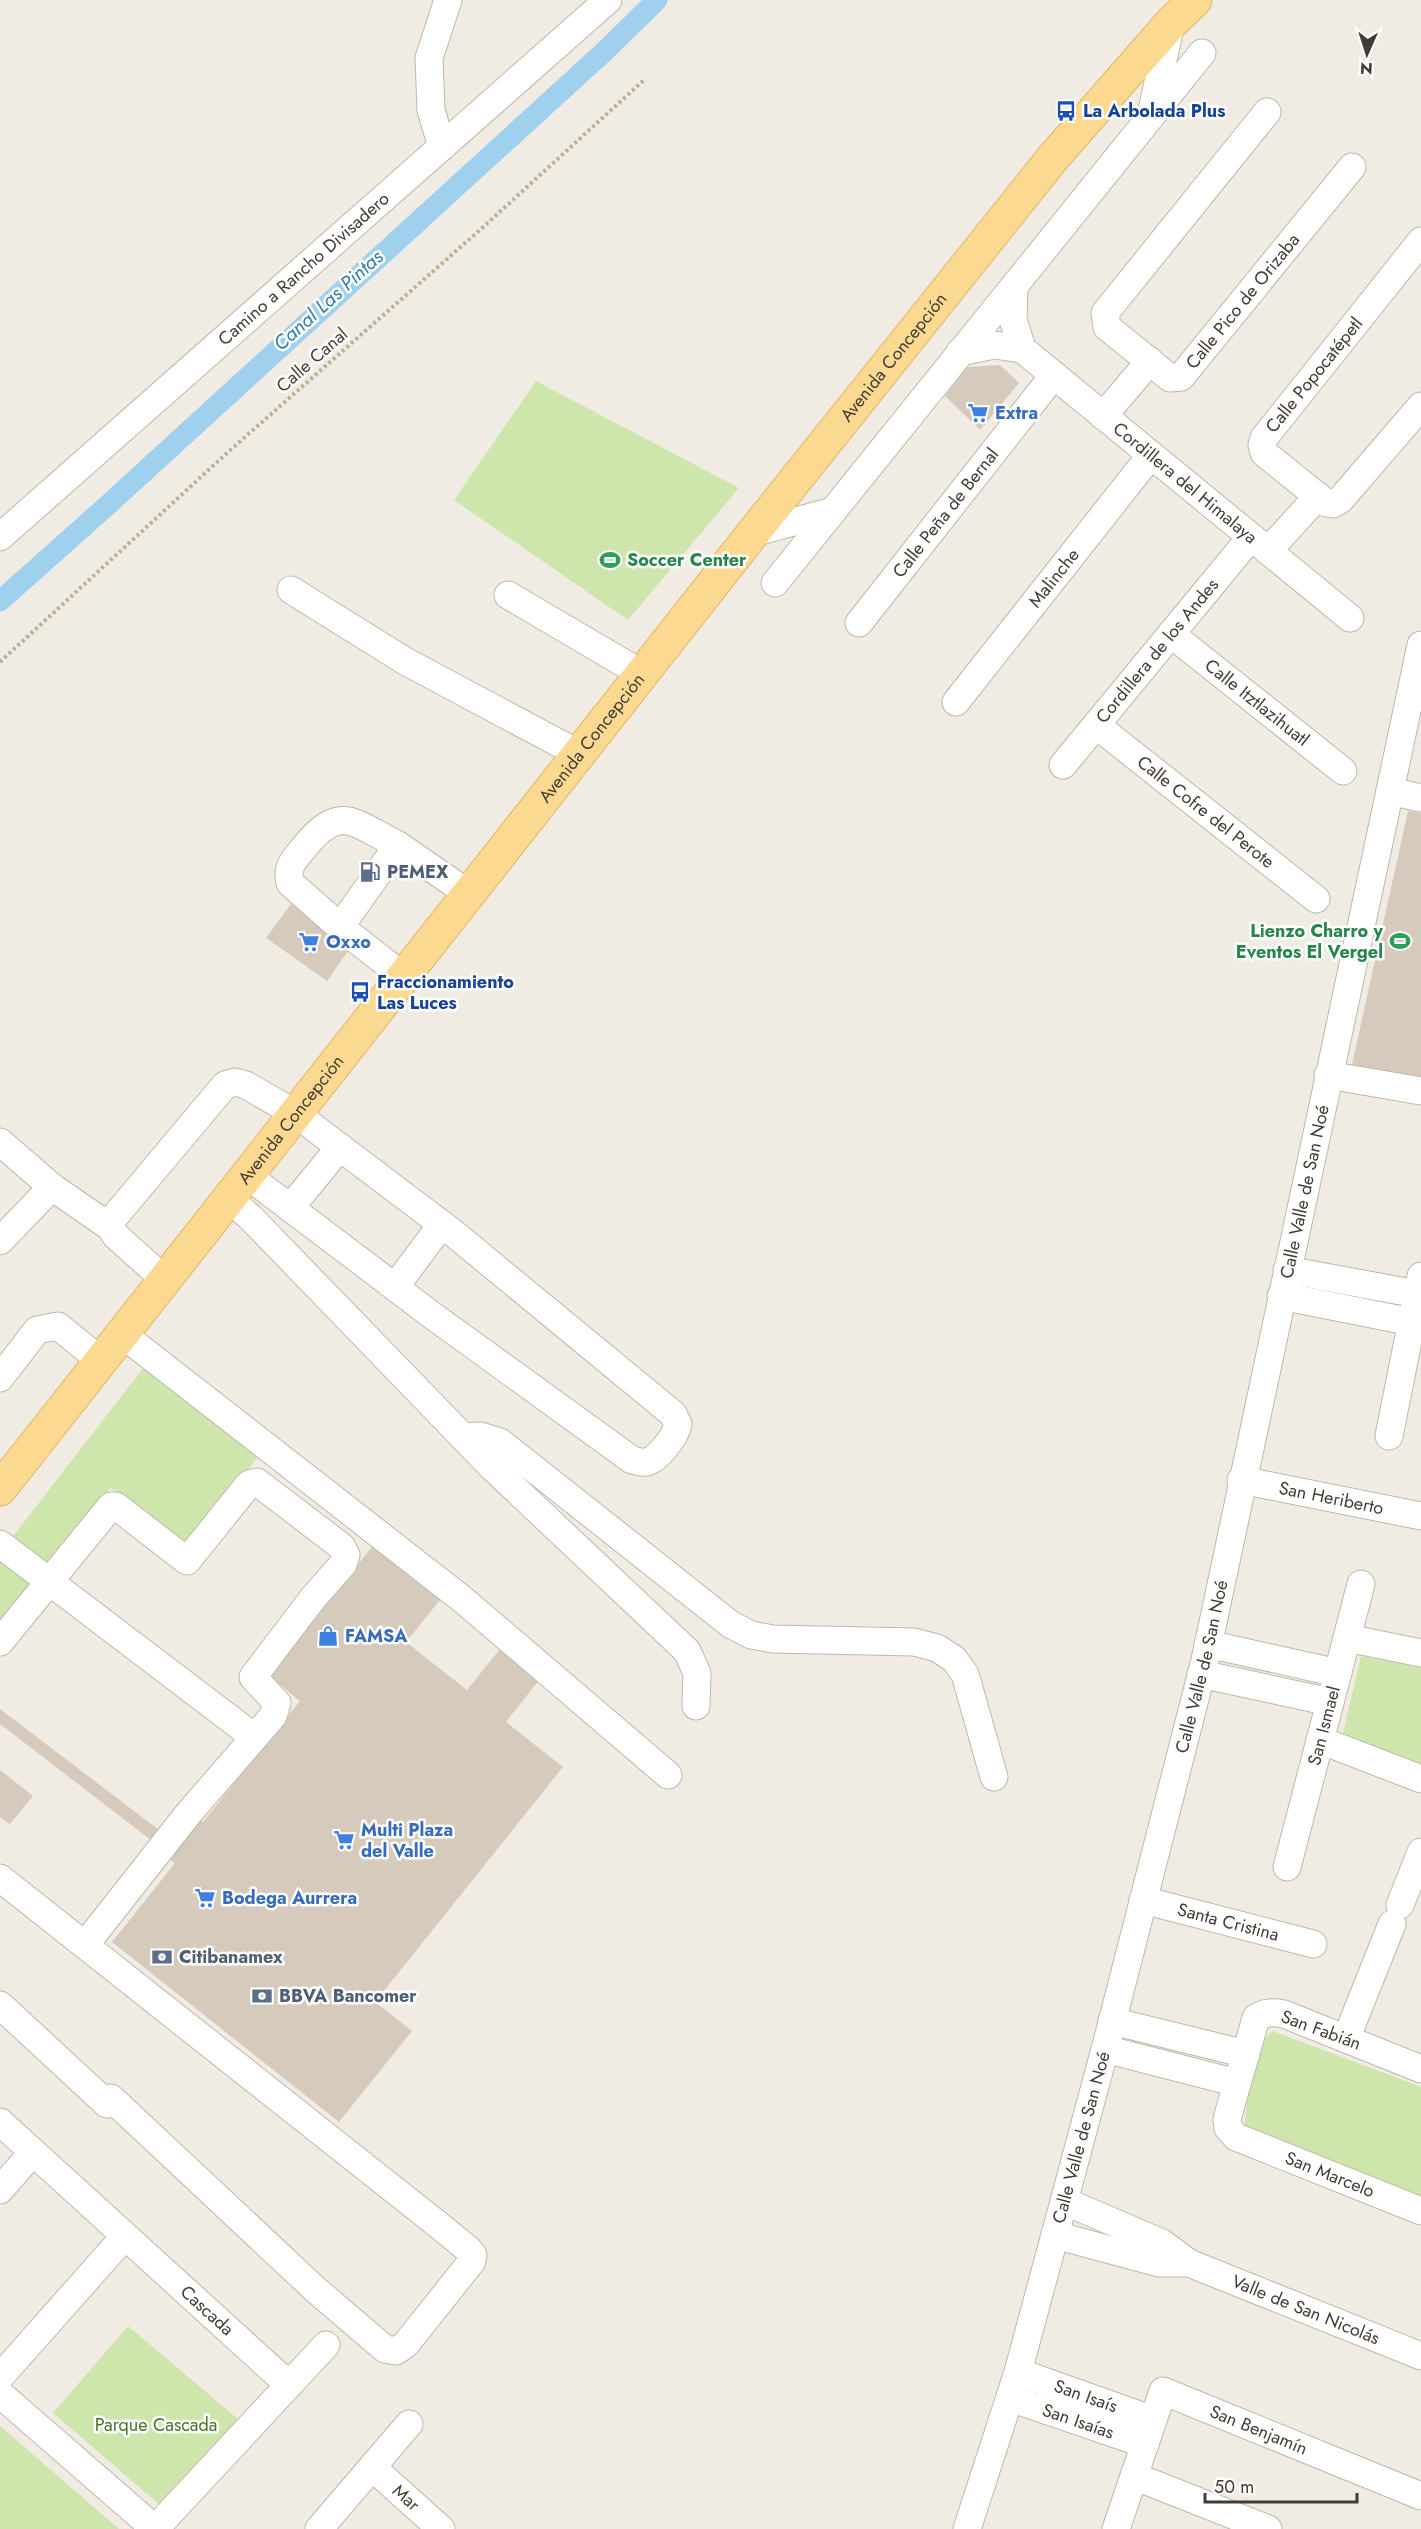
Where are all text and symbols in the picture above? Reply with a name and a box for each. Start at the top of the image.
north arrow [1337,24,1397,84]
text: N [1359,57,1373,80]
place label: La Arbolada Plus [1083,98,1225,124]
bus stop icon: La Arbolada Plus [1054,99,1078,123]
street label: Camino a Rancho Divisadero [212,186,395,352]
street label: Calle Pico de Orizaba [1179,228,1306,375]
water label: Canal Las Pintas [267,243,390,358]
street label: Avenida Concepción [834,287,953,427]
street label: Calle Popocatépetl [1259,312,1369,438]
street label: Calle Canal [271,322,353,398]
place label: Extra [995,400,1038,426]
supermarket icon: Extra [966,401,990,425]
street label: Cordillera del Himalaya [1107,416,1263,550]
street label: Calle Peña de Bernal [886,442,1005,583]
street label: Malinche [1022,543,1085,613]
place label: Soccer Center [627,547,747,573]
sports icon: Soccer Center [598,548,622,572]
street label: Cordillera de los Andes [1090,573,1225,729]
street label: Calle Itztlazihuatl [1199,653,1315,752]
street label: Avenida Concepción [532,668,651,808]
street label: Calle Cofre del Perote [1131,749,1280,874]
place label: PEMEX [387,859,449,885]
fuel station icon: PEMEX [358,860,382,884]
place label: Lienzo Charro y Eventos El Vergel [1236,918,1384,965]
place label: Oxxo [326,929,371,955]
sports icon: Lienzo Charro y Eventos El Vergel [1388,929,1412,953]
supermarket icon: Oxxo [297,930,321,954]
place label: Fraccionamiento Las Luces [377,969,514,1016]
bus stop icon: Fraccionamiento Las Luces [348,980,372,1004]
street label: Avenida Concepción [231,1049,350,1190]
street label: Calle Valle de San Noé [1274,1102,1336,1281]
street label: San Heriberto [1277,1475,1386,1521]
street label: Calle Valle de San Noé [1169,1578,1235,1756]
place label: FAMSA [345,1623,408,1649]
shop icon: FAMSA [316,1624,340,1648]
street label: San Ismael [1301,1683,1347,1768]
place label: Multi Plaza del Valle [361,1817,453,1864]
supermarket icon: Multi Plaza del Valle [332,1828,356,1852]
place label: Bodega Aurrera [222,1885,357,1911]
supermarket icon: Bodega Aurrera [193,1886,217,1910]
street label: Santa Cristina [1175,1896,1282,1948]
place label: Citibanamex [179,1944,283,1970]
bank icon: Citibanamex [150,1945,174,1969]
place label: BBVA Bancomer [279,1983,417,2009]
bank icon: BBVA Bancomer [250,1984,274,2008]
street label: San Fabián [1277,2003,1365,2057]
street label: Calle Valle de San Noé [1046,2049,1117,2226]
street label: San Marcelo [1281,2145,1379,2204]
street label: Valle de San Nicolás [1228,2268,1384,2351]
street label: Cascada [174,2279,240,2342]
street label: San Isaís [1051,2373,1121,2419]
street label: San Isaías [1039,2397,1118,2446]
street label: San Benjamín [1206,2398,1311,2461]
park label: Parque Cascada [95,2412,217,2438]
scale bar [1205,2466,1356,2504]
text: 50 m [1214,2474,1254,2500]
street label: Mar [387,2478,426,2518]

